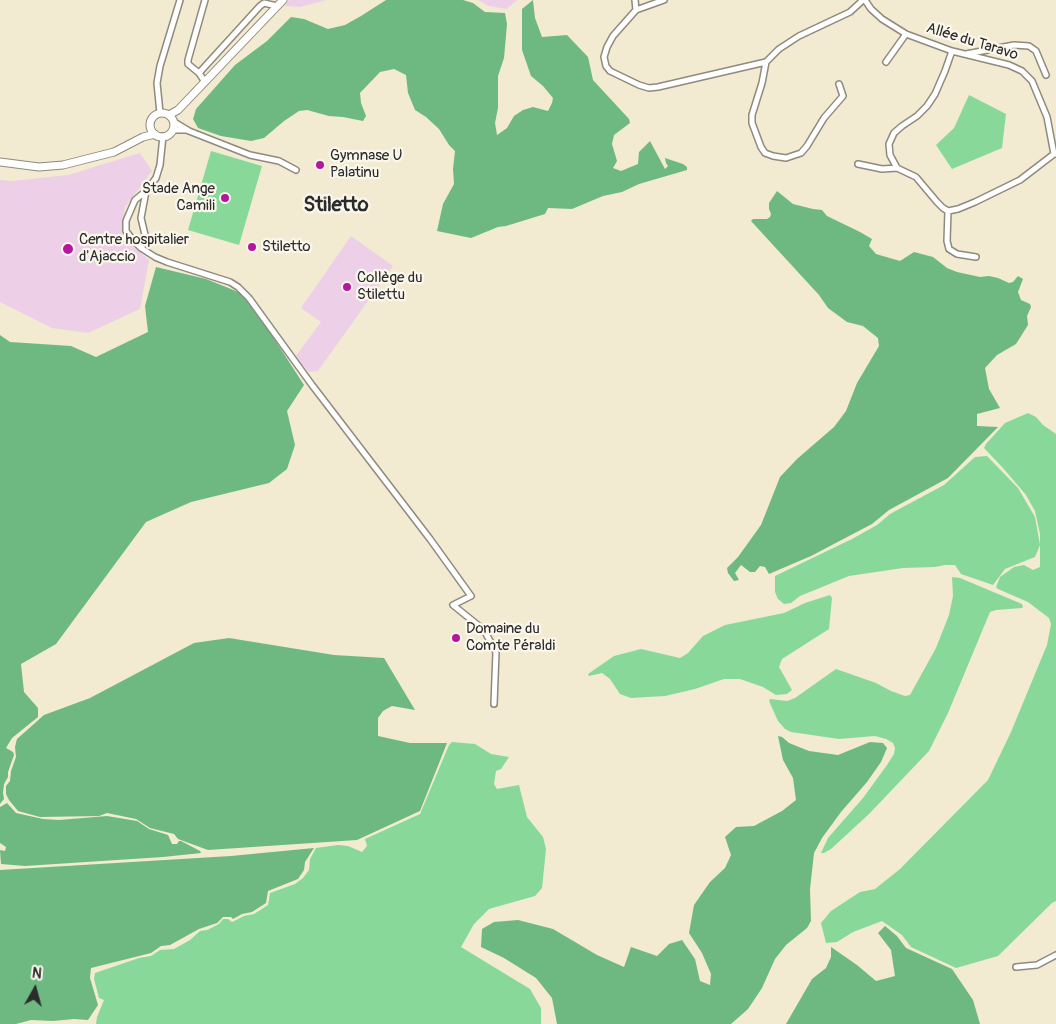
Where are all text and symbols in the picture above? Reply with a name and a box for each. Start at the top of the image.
street label: Allée du Taravo [924,19,1020,65]
place label: Gymnase U Palatinu [330,147,402,182]
marker: Gymnase U Palatinu [314,159,326,171]
place label: Stade Ange Camili [142,180,215,215]
marker: Stade Ange Camili [219,192,231,204]
district label: Stiletto [304,194,368,218]
place label: Centre hospitalier d'Ajaccio [79,231,189,266]
place label: Stiletto [262,238,311,256]
marker: Stiletto [246,241,258,253]
marker: Centre hospitalier d'Ajaccio [61,242,75,256]
place label: Collège du Stilettu [357,269,423,304]
marker: Collège du Stilettu [341,281,353,293]
place label: Domaine du Comte Péraldi [466,620,555,655]
marker: Domaine du Comte Péraldi [450,632,462,644]
north arrow [10,964,60,1014]
text: N [31,965,43,983]

